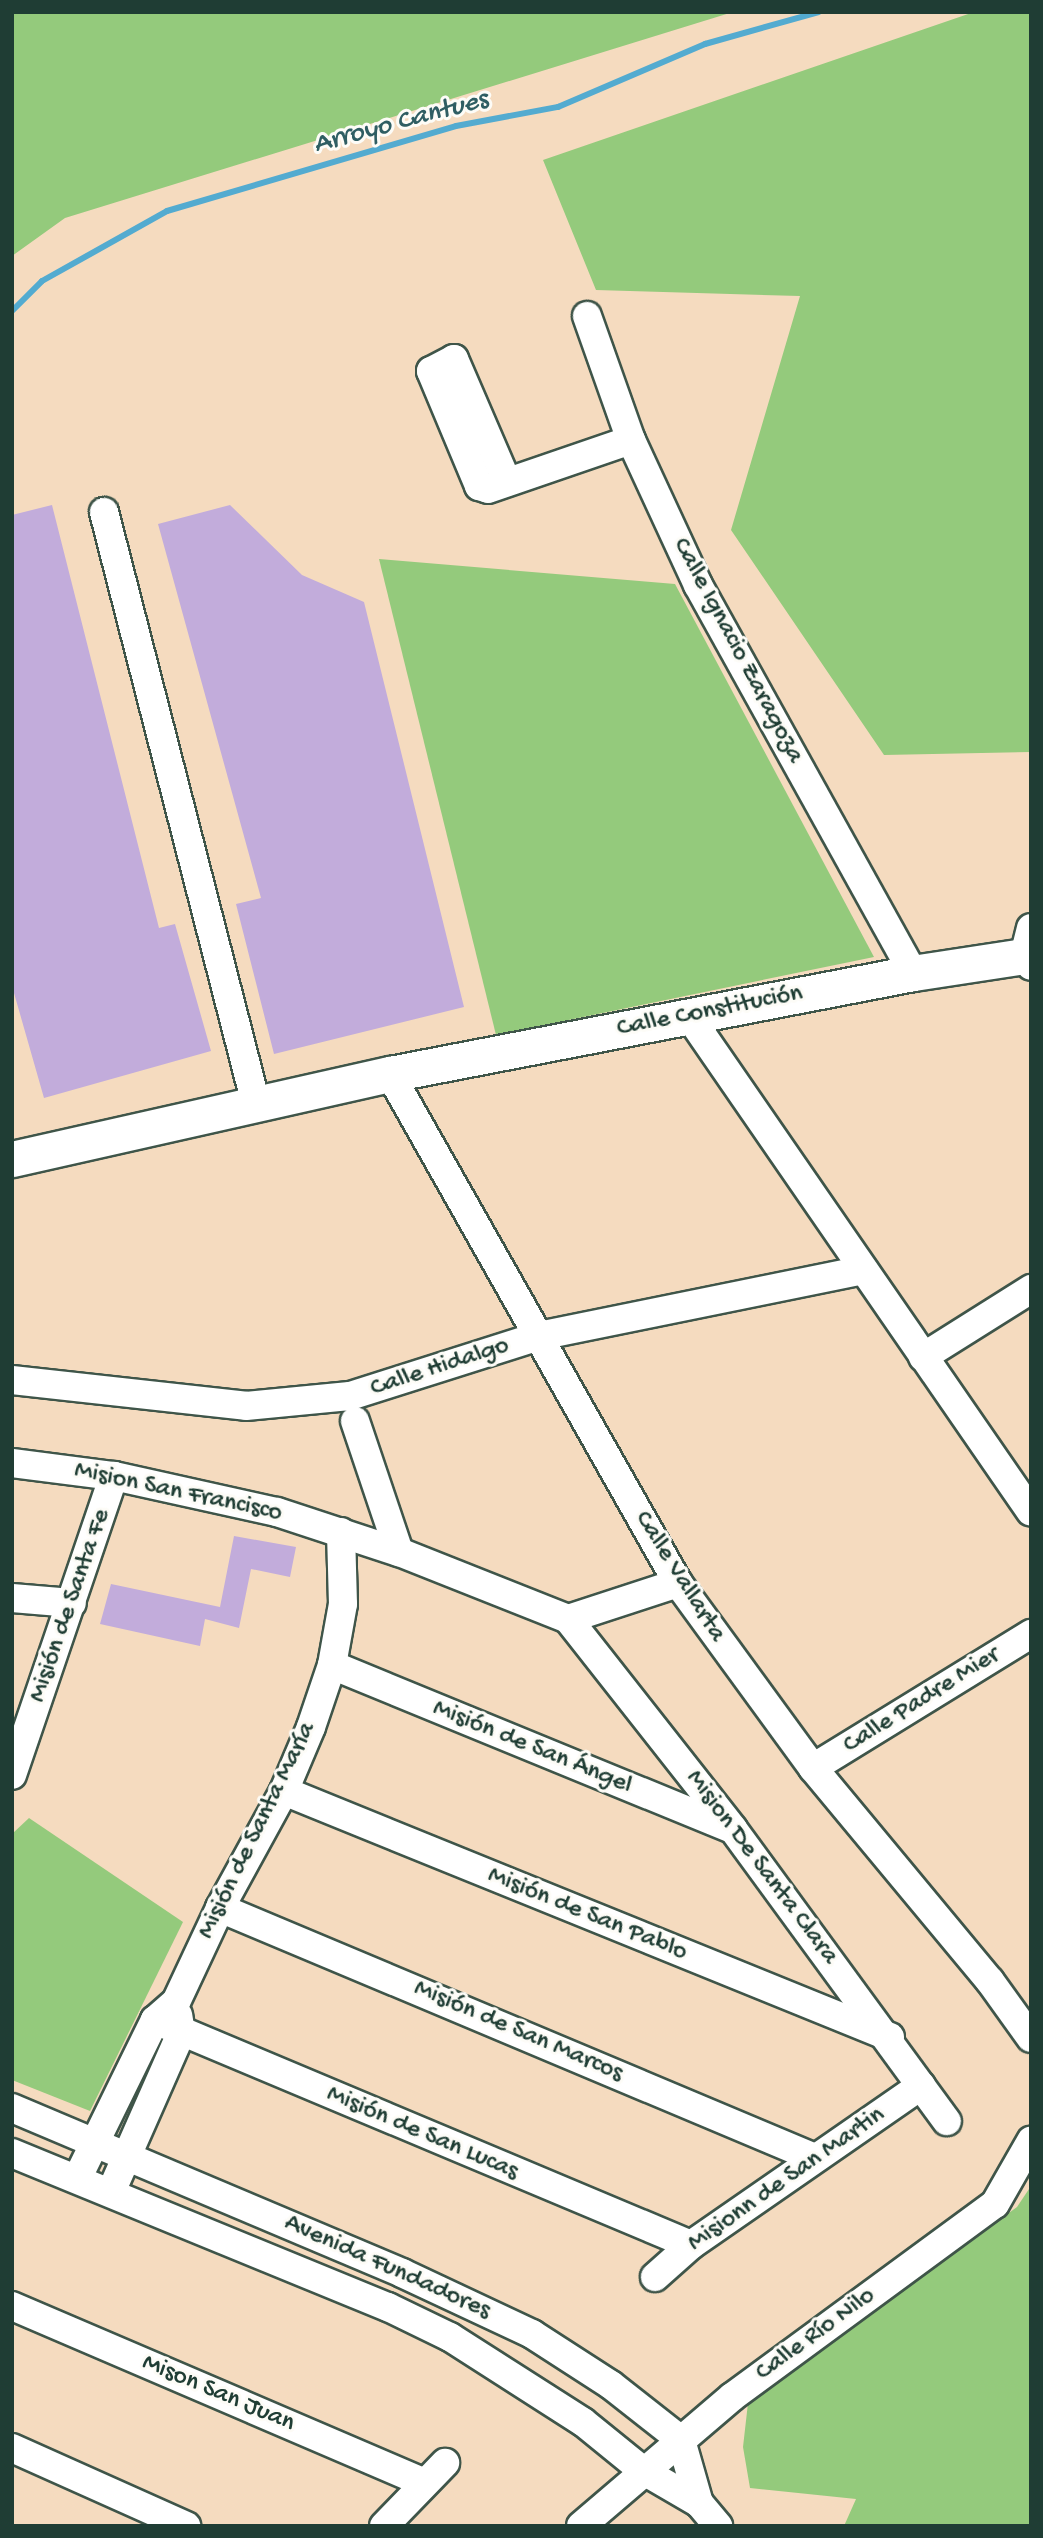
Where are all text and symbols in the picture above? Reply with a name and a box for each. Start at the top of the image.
water label: Arroyo Cantues [310,84,492,162]
street label: Calle Ignacio Zaragoza [664,533,810,769]
street label: Calle Constitución [615,979,805,1045]
street label: Calle Hidalgo [367,1331,513,1405]
street label: Mision San Francisco [71,1456,285,1530]
street label: Misión de Santa Fe [23,1505,119,1707]
street label: Calle Vallarta [626,1506,732,1648]
street label: Calle Padre Mier [838,1640,1006,1762]
street label: Misión de San Ángel [428,1694,636,1802]
street label: Misión de Santa María [192,1717,324,1945]
street label: Mision De Santa Clara [678,1765,844,1971]
street label: Misión de San Pablo [483,1861,691,1969]
street label: Misión de San Marcos [409,1974,627,2090]
street label: Misión de San Lucas [321,2080,523,2188]
street label: Misionn de San Martin [682,2100,892,2260]
street label: Avenida Fundadores [279,2208,495,2328]
street label: Calle Río Nilo [750,2281,882,2389]
street label: Mison San Juan [137,2348,299,2440]

